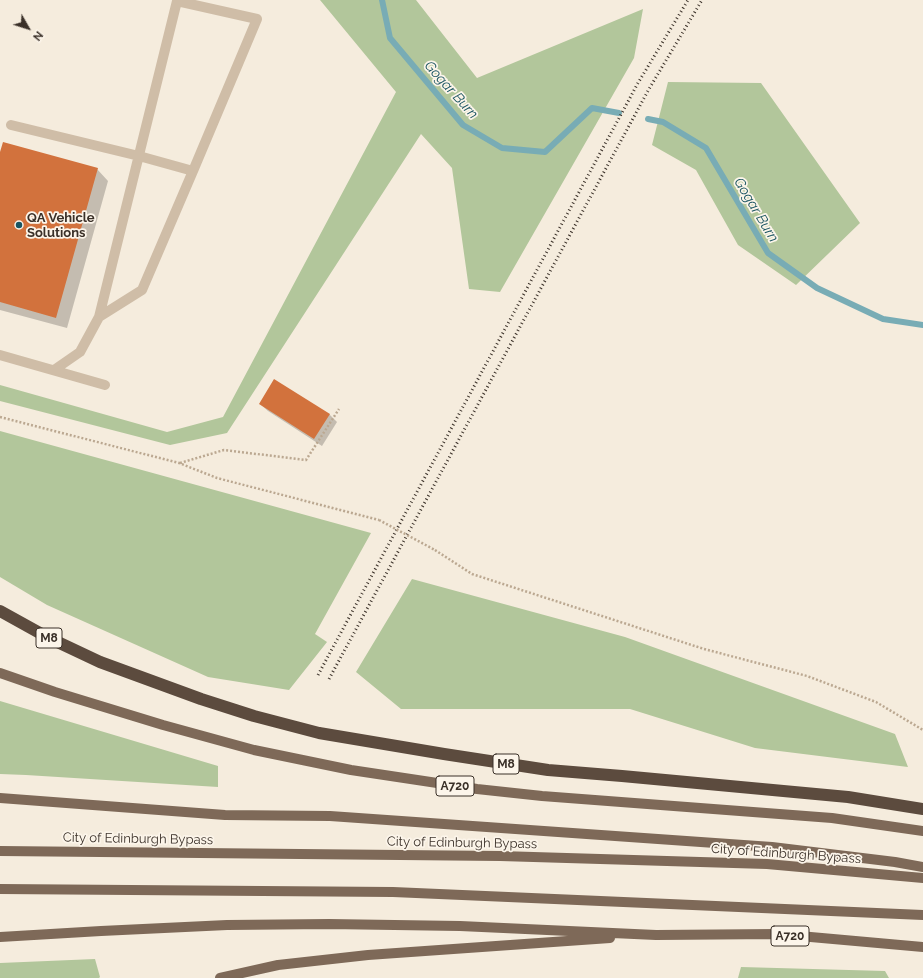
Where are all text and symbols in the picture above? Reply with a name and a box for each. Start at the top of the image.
north arrow [8,8,48,48]
text: N [30,29,45,43]
water label: Gogar Burn [421,58,481,122]
water label: Gogar Burn [730,175,782,245]
place label: QA Vehicle Solutions [27,210,95,241]
marker: QA Vehicle Solutions [14,220,24,230]
road number: M8 [36,628,62,648]
road number: M8 [493,754,519,774]
road number: A720 [436,776,474,796]
street label: City of Edinburgh Bypass [63,830,213,848]
street label: City of Edinburgh Bypass [387,834,537,852]
street label: City of Edinburgh Bypass [711,841,861,867]
road number: A720 [771,926,809,946]

